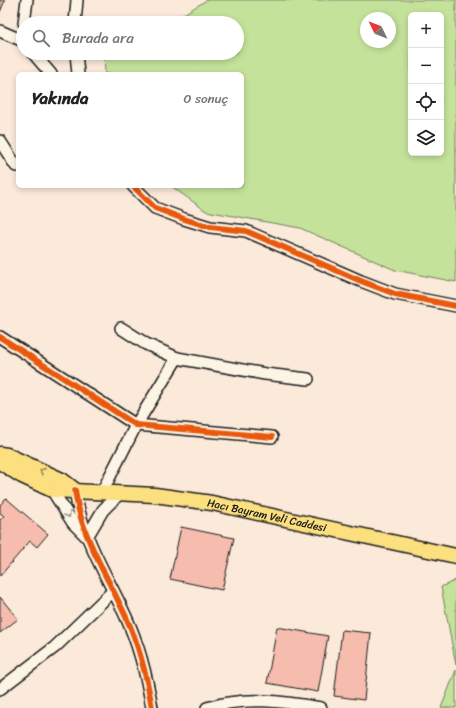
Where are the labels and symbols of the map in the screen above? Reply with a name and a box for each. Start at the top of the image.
north arrow [360,12,396,48]
one-way arrow [38,468,46,476]
street label: Hacı Bayram Veli Caddesi [206,493,329,537]
one-way arrow [63,511,70,518]

